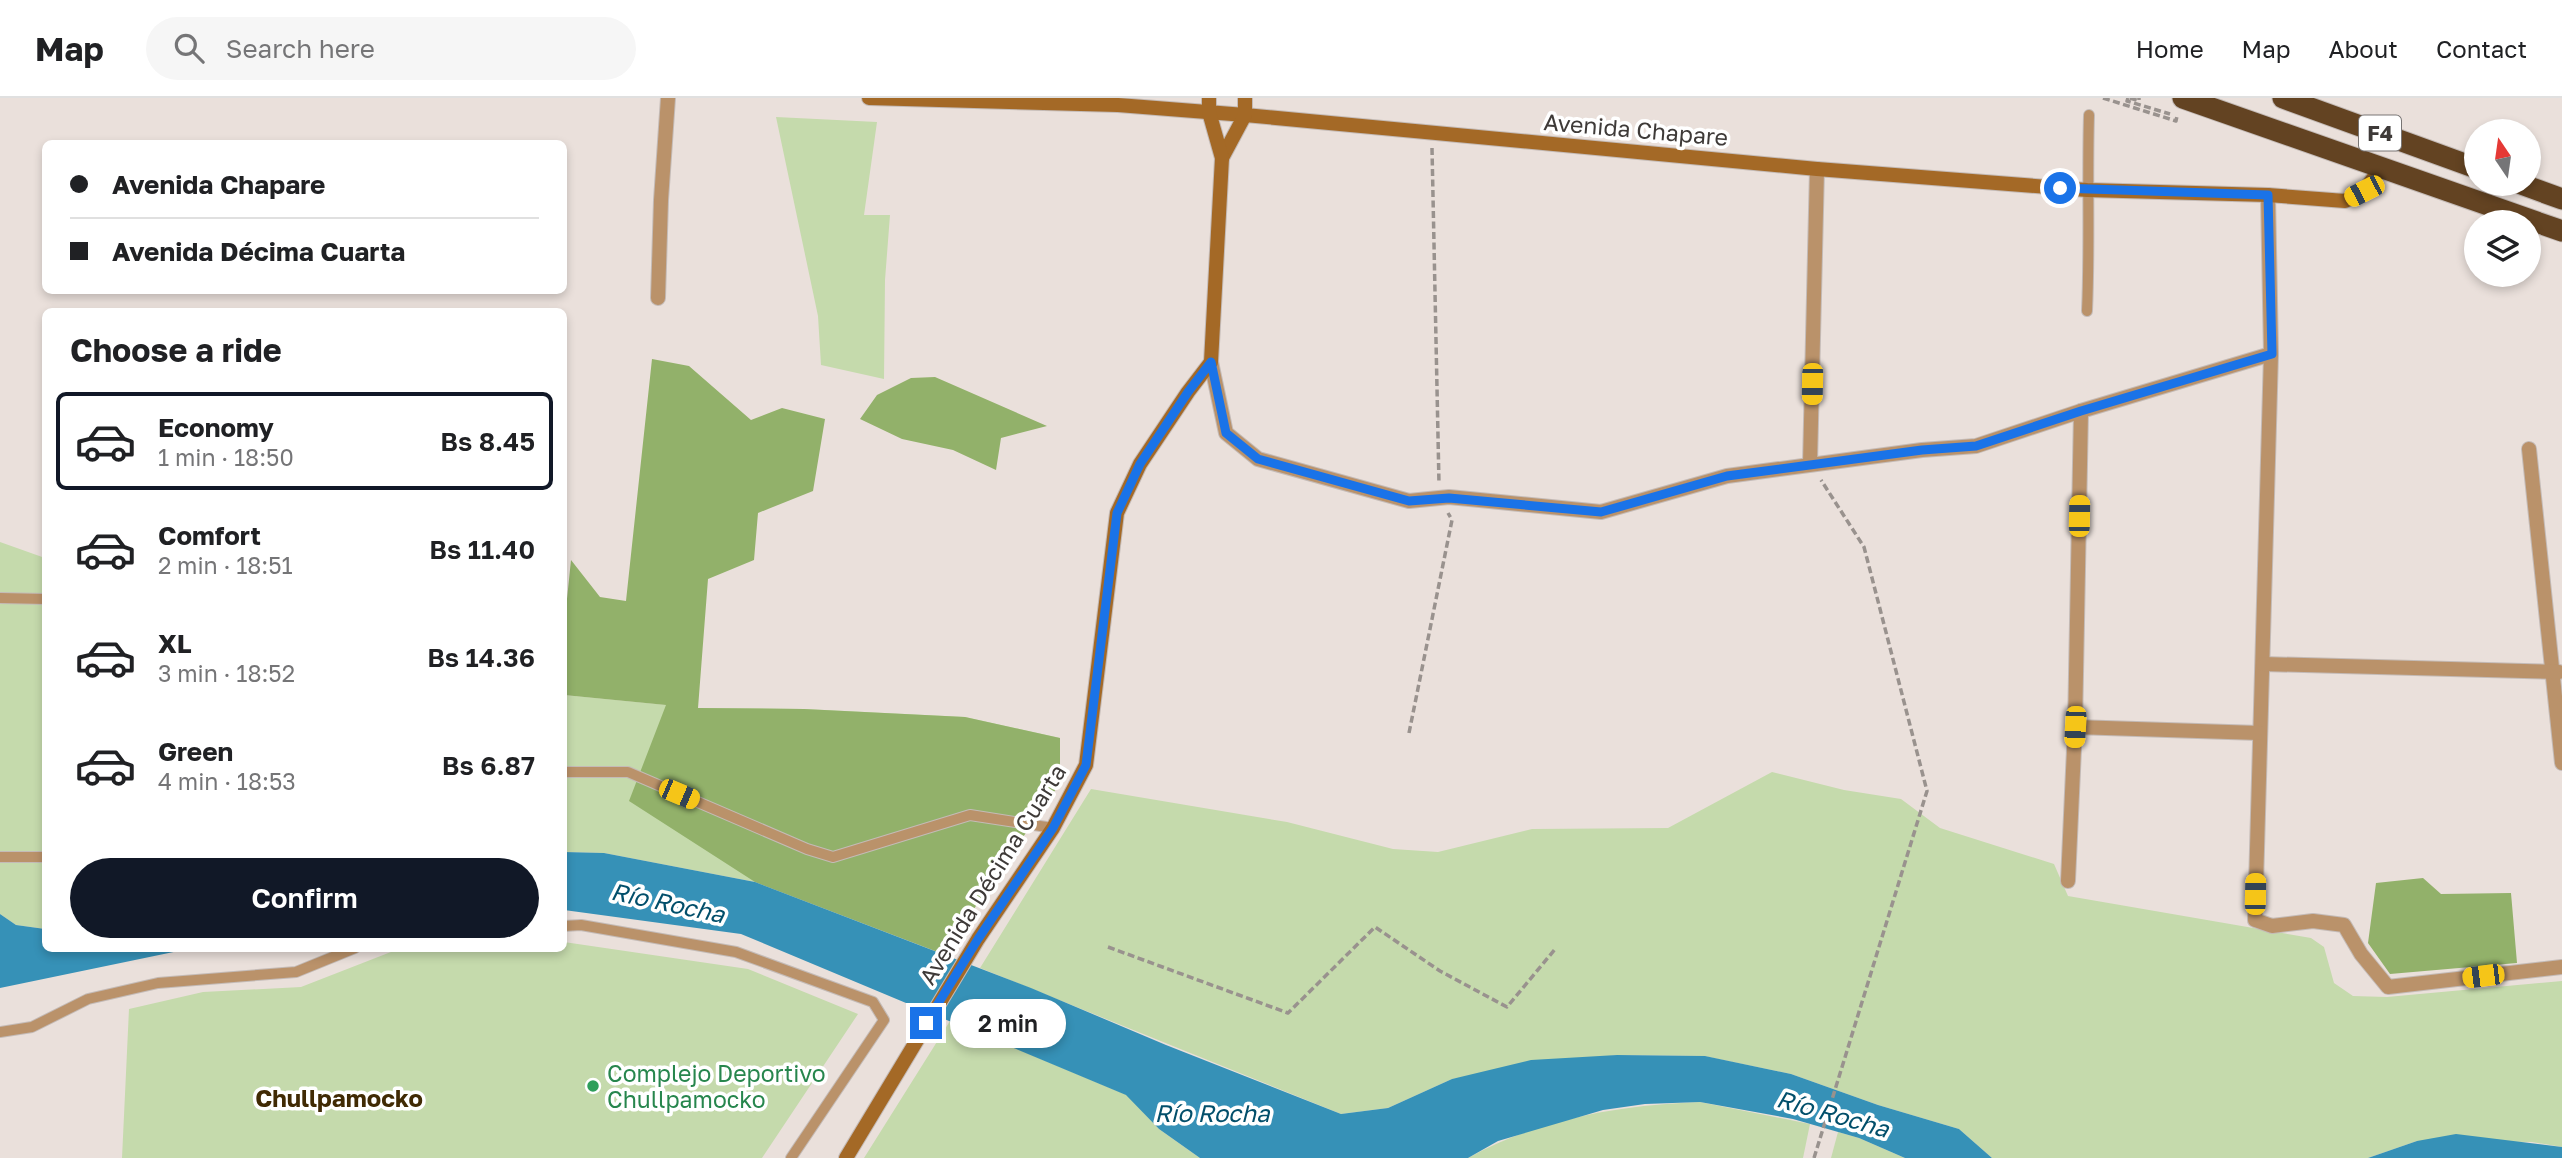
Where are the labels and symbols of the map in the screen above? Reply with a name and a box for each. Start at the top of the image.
street label: Avenida Chapare [1543,107,1729,151]
road number: F4 [2359,116,2401,150]
north arrow [2464,119,2541,196]
route start [2044,172,2076,204]
car [2341,172,2388,210]
car [1802,363,1823,405]
car [2069,495,2090,537]
car [2064,705,2087,749]
street label: Avenida Décima Cuarta [913,759,1071,989]
car [656,776,703,812]
car [2245,873,2266,915]
water label: Río Rocha [609,876,729,928]
car [2461,963,2506,989]
callout: 2 min [950,998,1066,1048]
route end [910,1007,942,1039]
place label: Complejo Deportivo Chullpamocko [607,1059,826,1113]
marker: Complejo Deportivo Chullpamocko [585,1078,601,1094]
district label: Chullpamocko [255,1083,423,1112]
water label: Río Rocha [1774,1083,1894,1143]
water label: Río Rocha [1154,1098,1271,1127]

